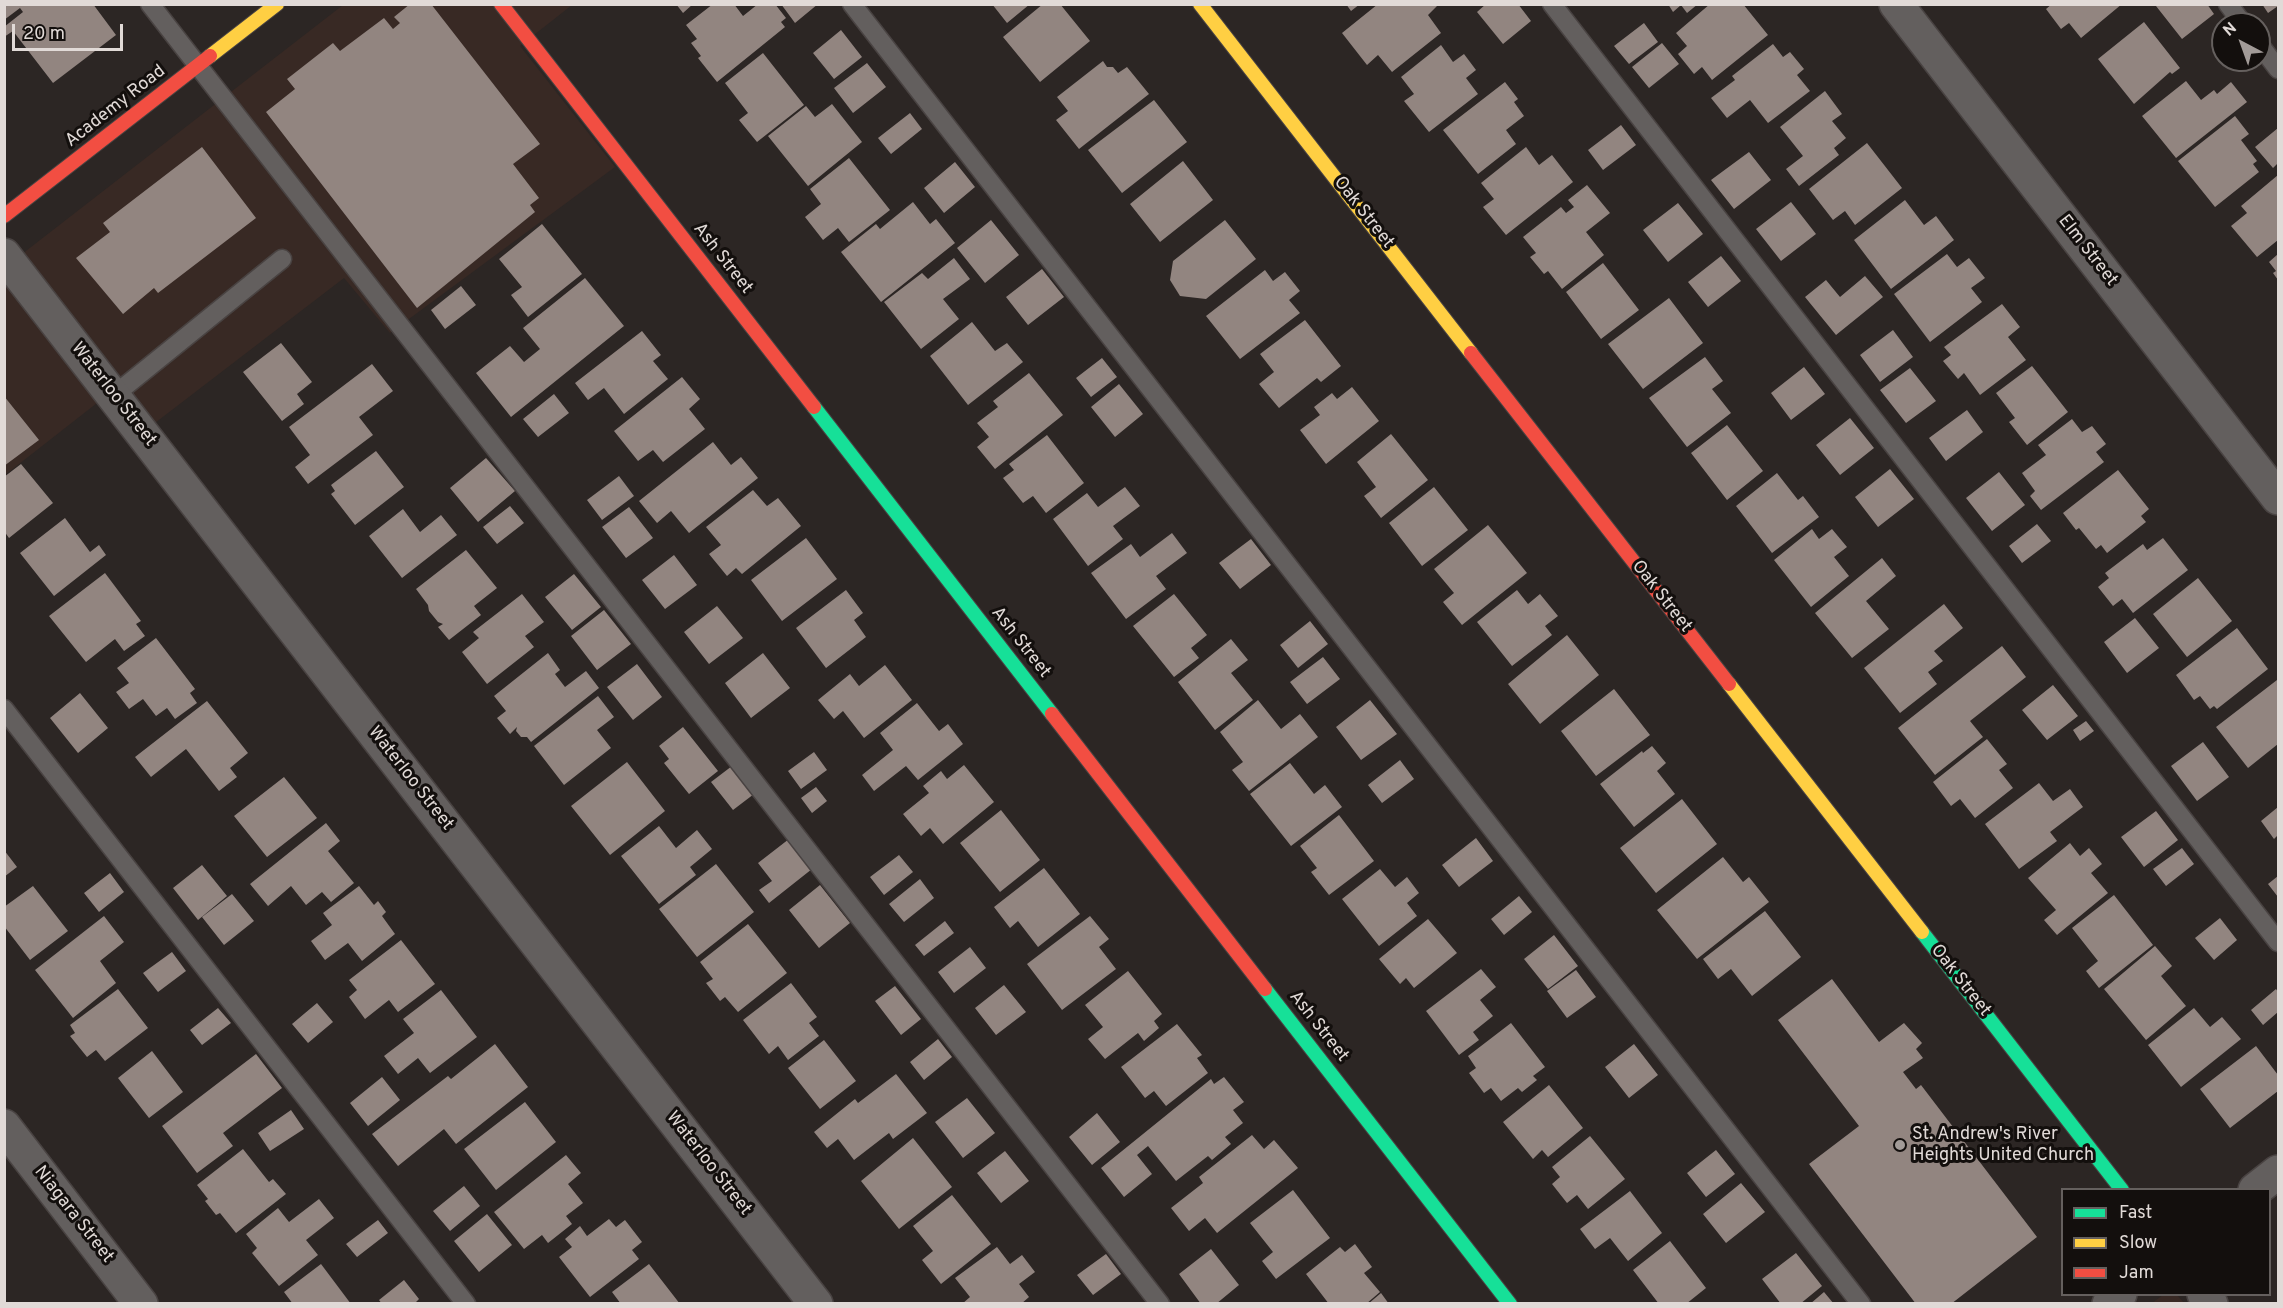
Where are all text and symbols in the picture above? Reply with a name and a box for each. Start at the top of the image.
scale bar [15,12,126,50]
north arrow [2211,12,2271,72]
text: N [2220,19,2241,41]
text: 20 m [23,23,65,46]
street label: Academy Road [62,61,170,153]
street label: Oak Street [1328,173,1398,253]
street label: Elm Street [2052,211,2122,291]
street label: Ash Street [687,219,757,299]
street label: Waterloo Street [66,339,160,451]
street label: Oak Street [1626,557,1696,637]
street label: Ash Street [985,603,1055,683]
street label: Waterloo Street [363,723,457,835]
street label: Oak Street [1925,941,1995,1021]
street label: Ash Street [1283,987,1353,1067]
street label: Waterloo Street [661,1108,755,1220]
place label: St. Andrew's River Heights United Church [1912,1124,2094,1166]
marker: St. Andrew's River Heights United Church [1893,1138,1907,1152]
street label: Niagara Street [29,1162,117,1268]
legend [2061,1188,2271,1296]
text: Fast [2119,1202,2152,1225]
text: Slow [2119,1232,2157,1255]
text: Jam [2119,1262,2154,1285]

